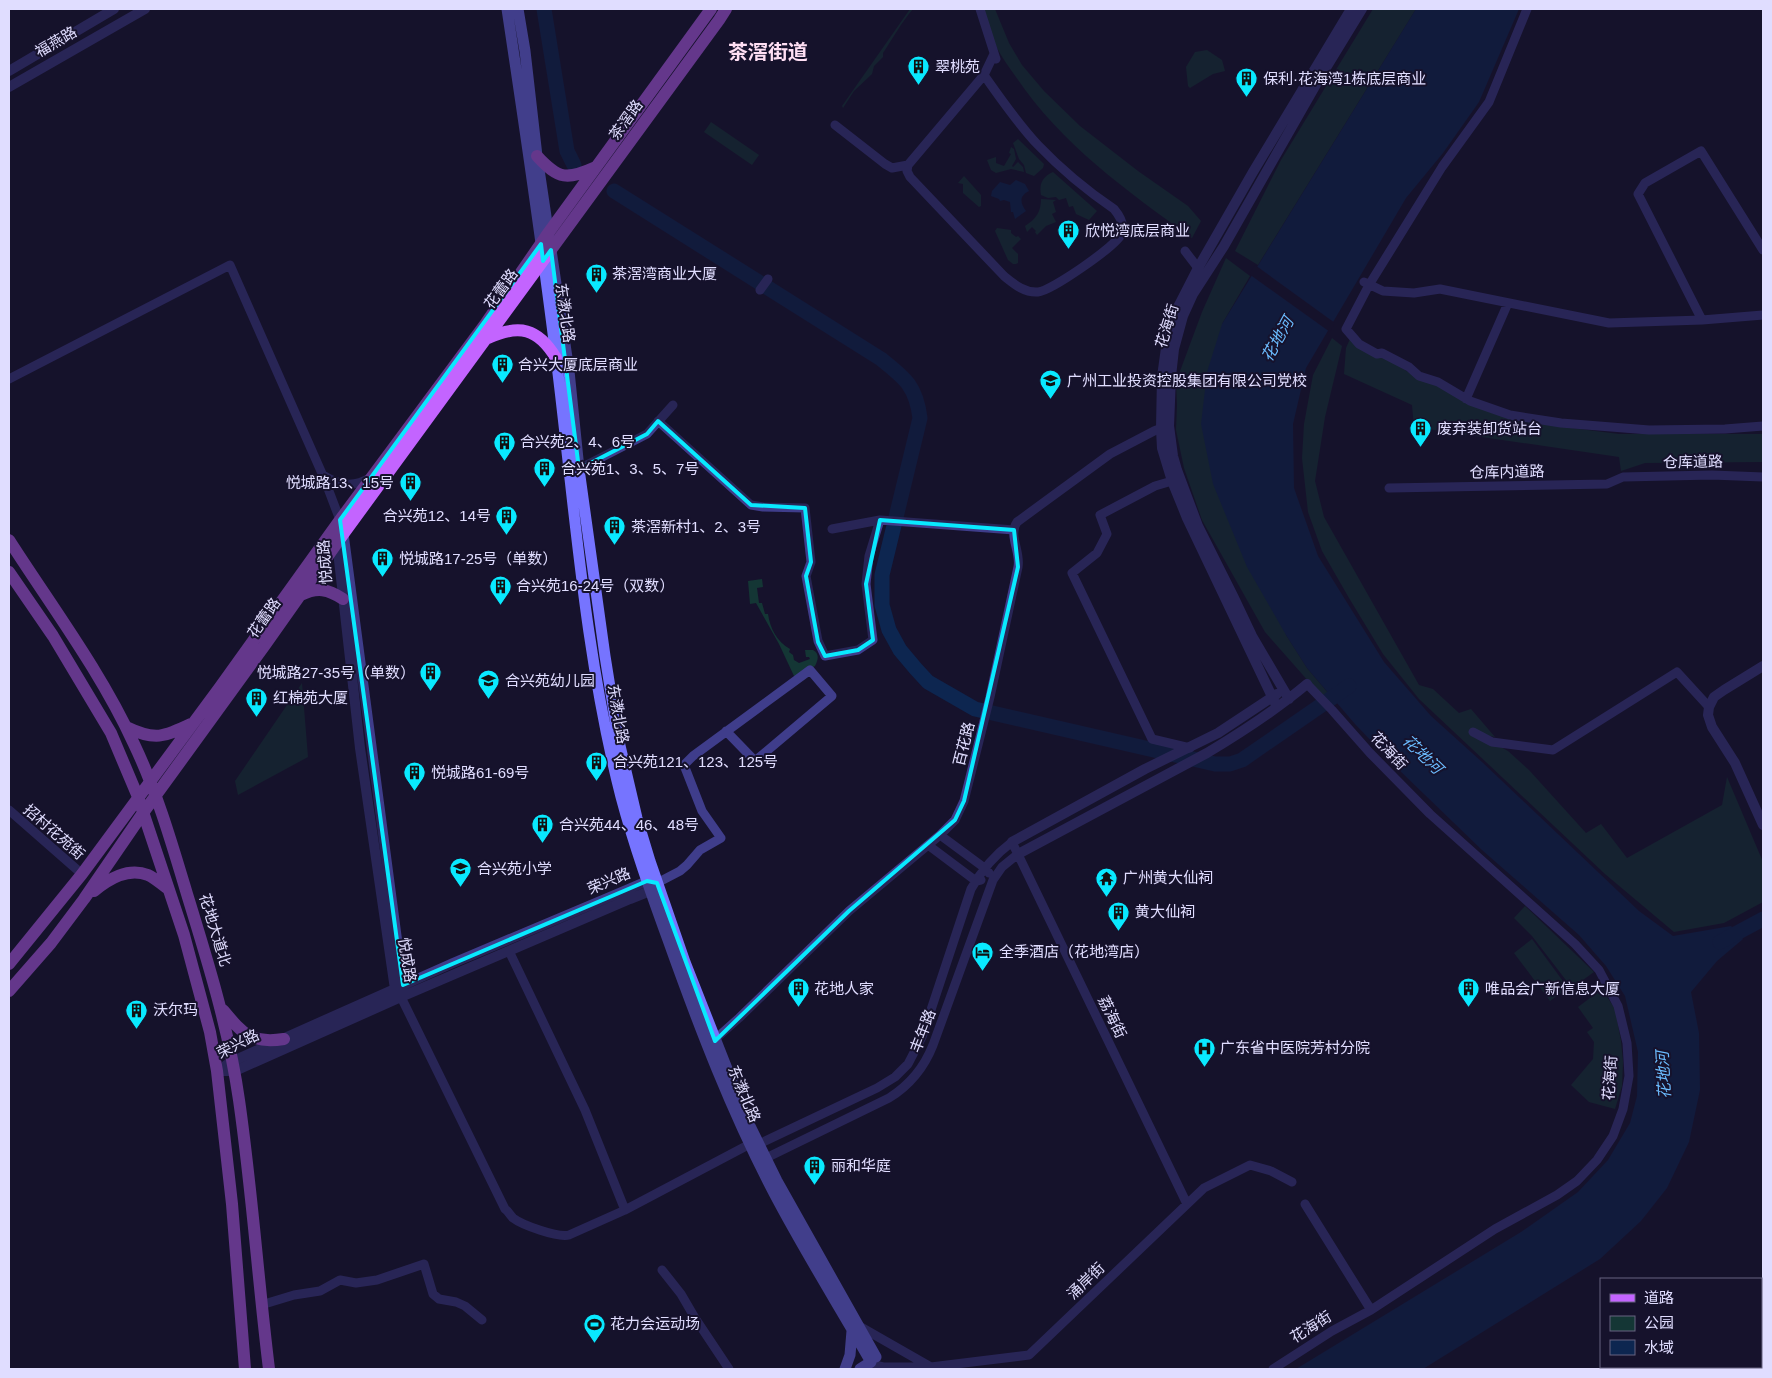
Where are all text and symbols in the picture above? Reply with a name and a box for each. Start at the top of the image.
street label: 福燕路 [32,23,79,60]
district label: 茶滘街道 [728,41,808,63]
building icon: 翠桃苑 [907,55,931,86]
place label: 翠桃苑 [935,58,980,75]
building icon: 保利·花海湾1栋底层商业 [1235,67,1259,98]
place label: 保利·花海湾1栋底层商业 [1263,70,1426,87]
street label: 茶滘路 [605,97,646,143]
building icon: 欣悦湾底层商业 [1057,219,1081,250]
place label: 欣悦湾底层商业 [1085,222,1190,239]
building icon: 茶滘湾商业大厦 [584,262,608,293]
place label: 茶滘湾商业大厦 [612,265,717,282]
street label: 花蕾路 [480,266,521,312]
street label: 东漖北路 [553,282,578,344]
street label: 花海街 [1152,302,1181,350]
water label: 花地河 [1258,312,1298,364]
building icon: 合兴大厦底层商业 [490,353,514,384]
place label: 合兴大厦底层商业 [518,356,638,373]
school or university icon: 广州工业投资控股集团有限公司党校 [1039,369,1063,400]
place label: 广州工业投资控股集团有限公司党校 [1067,372,1307,389]
building icon: 废弃装卸货站台 [1409,417,1433,448]
place label: 废弃装卸货站台 [1437,420,1542,437]
building icon: 合兴苑2、4、6号 [492,430,516,461]
place label: 合兴苑2、4、6号 [520,433,635,450]
street label: 仓库道路 [1663,452,1723,471]
building icon: 合兴苑1、3、5、7号 [533,457,557,488]
place label: 合兴苑1、3、5、7号 [561,460,699,477]
street label: 仓库内道路 [1469,462,1545,481]
building icon: 悦城路13、15号 [398,471,422,502]
place label: 悦城路13、15号 [286,474,394,491]
building icon: 合兴苑12、14号 [495,504,519,535]
place label: 合兴苑12、14号 [383,507,491,524]
building icon: 茶滘新村1、2、3号 [603,515,627,546]
place label: 茶滘新村1、2、3号 [631,518,761,535]
street label: 悦成路 [314,539,335,585]
building icon: 悦城路17-25号（单数） [371,547,395,578]
place label: 悦城路17-25号（单数） [399,550,557,567]
building icon: 合兴苑16-24号（双数） [488,574,512,605]
place label: 合兴苑16-24号（双数） [516,577,674,594]
street label: 花蕾路 [244,594,283,641]
building icon: 悦城路27-35号（单数） [419,661,443,692]
place label: 悦城路27-35号（单数） [257,664,415,681]
school or university icon: 合兴苑幼儿园 [477,669,501,700]
place label: 合兴苑幼儿园 [505,672,595,689]
street label: 东漖北路 [605,683,632,745]
building icon: 红棉苑大厦 [245,686,269,717]
place label: 红棉苑大厦 [273,689,348,706]
street label: 百花路 [950,720,977,768]
street label: 花海街 [1368,728,1411,773]
water label: 花地河 [1399,732,1448,779]
building icon: 合兴苑121、123、125号 [585,750,609,781]
place label: 合兴苑121、123、125号 [613,753,778,770]
building icon: 悦城路61-69号 [403,761,427,792]
place label: 悦城路61-69号 [431,764,529,781]
street label: 招村花苑街 [20,801,88,863]
building icon: 合兴苑44、46、48号 [531,813,555,844]
place label: 合兴苑44、46、48号 [559,816,699,833]
school or university icon: 合兴苑小学 [449,857,473,888]
place label: 合兴苑小学 [477,860,552,877]
street label: 荣兴路 [585,864,633,897]
temple icon: 广州黄大仙祠 [1095,866,1119,897]
place label: 广州黄大仙祠 [1123,869,1213,886]
street label: 花地大道北 [196,891,235,968]
building icon: 黄大仙祠 [1107,900,1131,931]
place label: 黄大仙祠 [1135,903,1195,920]
street label: 悦成路 [396,936,419,983]
hotel icon: 全季酒店（花地湾店） [971,940,995,971]
place label: 全季酒店（花地湾店） [999,943,1149,960]
building icon: 花地人家 [786,977,810,1008]
building icon: 唯品会广新信息大厦 [1457,977,1481,1008]
place label: 花地人家 [814,980,874,997]
place label: 唯品会广新信息大厦 [1485,980,1620,997]
street label: 荔海街 [1095,993,1130,1041]
building icon: 沃尔玛 [125,998,149,1029]
place label: 沃尔玛 [153,1001,198,1018]
street label: 丰年路 [907,1007,939,1055]
street label: 荣兴路 [214,1026,262,1061]
hospital icon: 广东省中医院芳村分院 [1192,1036,1216,1067]
place label: 广东省中医院芳村分院 [1220,1039,1370,1056]
water label: 花地河 [1654,1048,1673,1099]
street label: 花海街 [1599,1055,1620,1101]
street label: 东漖北路 [725,1063,764,1125]
building icon: 丽和华庭 [803,1154,827,1185]
place label: 丽和华庭 [831,1157,891,1174]
street label: 涌岸街 [1064,1259,1108,1302]
legend [1600,1278,1762,1368]
text: 道路 [1644,1289,1674,1306]
street label: 花海街 [1287,1307,1334,1346]
sports icon: 花力会运动场 [582,1312,606,1343]
text: 公园 [1644,1314,1674,1331]
place label: 花力会运动场 [610,1315,700,1332]
text: 水域 [1644,1339,1674,1356]

